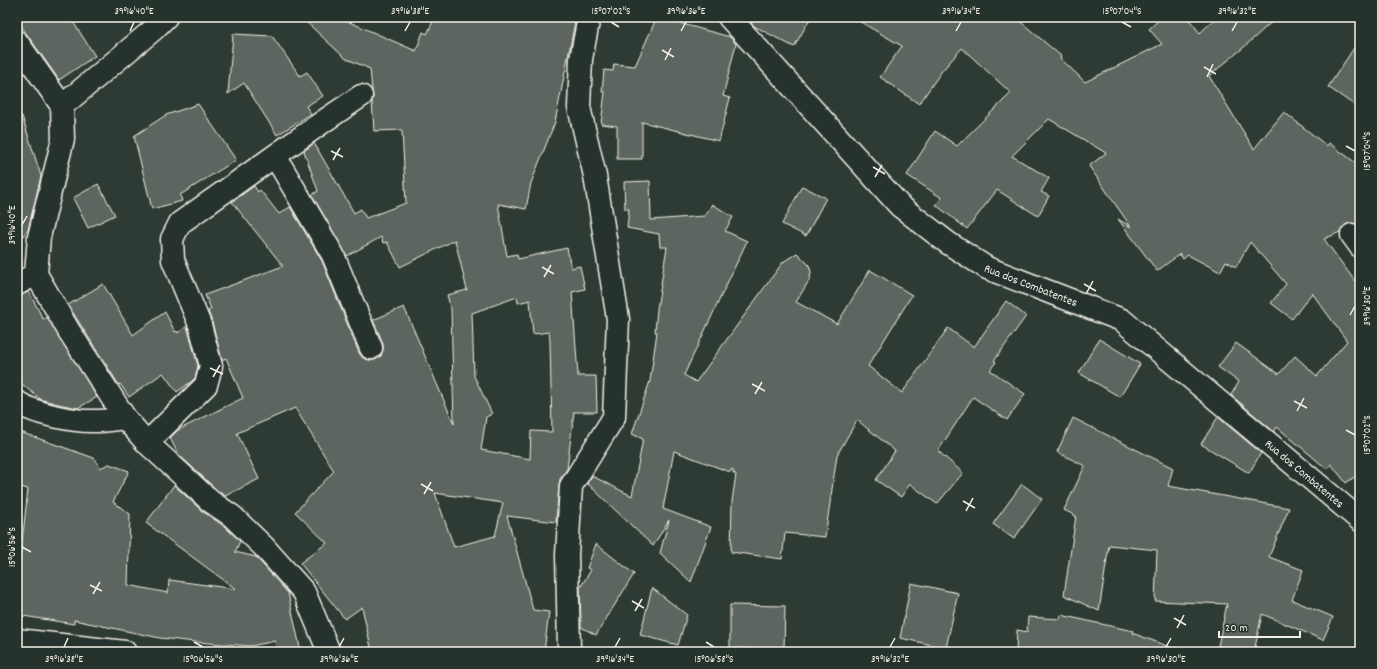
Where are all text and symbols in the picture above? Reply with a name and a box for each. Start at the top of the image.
text: 39°16'40"E [115,5,154,19]
text: 39°16'38"E [391,5,429,19]
text: 15°07'02"S [591,5,631,19]
text: 39°16'36"E [667,5,706,19]
text: 39°16'34"E [942,5,980,19]
text: 15°07'04"S [1103,5,1141,19]
text: 39°16'32"E [1218,5,1257,19]
text: 15°07'04"S [1361,132,1375,170]
text: 39°16'40"E [6,205,20,245]
street label: Rua dos Combatentes [981,261,1080,312]
text: 39°16'30"E [1361,286,1375,326]
text: 15°07'02"S [1361,415,1375,455]
street label: Rua dos Combatentes [1260,436,1347,513]
text: 15°06'56"S [6,527,20,567]
scale bar [1219,613,1300,639]
text: 20 m [1225,620,1248,637]
text: 39°16'38"E [45,653,83,667]
text: 15°06'56"S [183,653,223,667]
text: 39°16'36"E [320,653,359,667]
text: 39°16'34"E [596,653,634,667]
text: 15°06'58"S [695,653,733,667]
text: 39°16'32"E [871,653,910,667]
text: 39°16'30"E [1146,653,1186,667]

